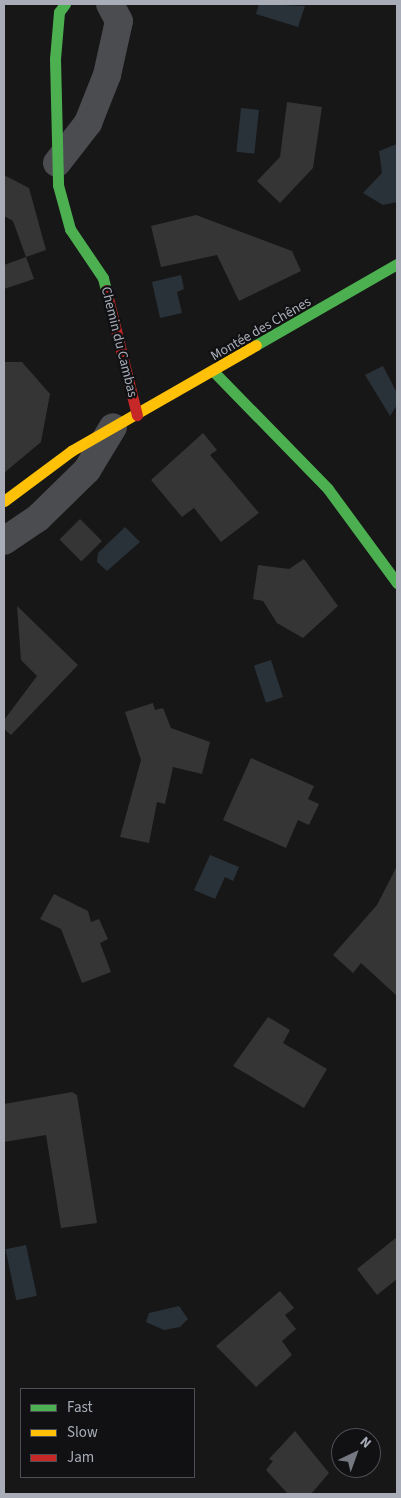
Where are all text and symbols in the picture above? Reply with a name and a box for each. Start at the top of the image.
street label: Chemin du Cambas [97,285,141,399]
street label: Montée des Chênes [208,293,314,365]
legend [20,1388,195,1478]
text: Fast [67,1397,93,1418]
text: Slow [67,1422,98,1443]
north arrow [331,1428,381,1478]
text: N [355,1432,376,1453]
text: Jam [67,1447,94,1468]

